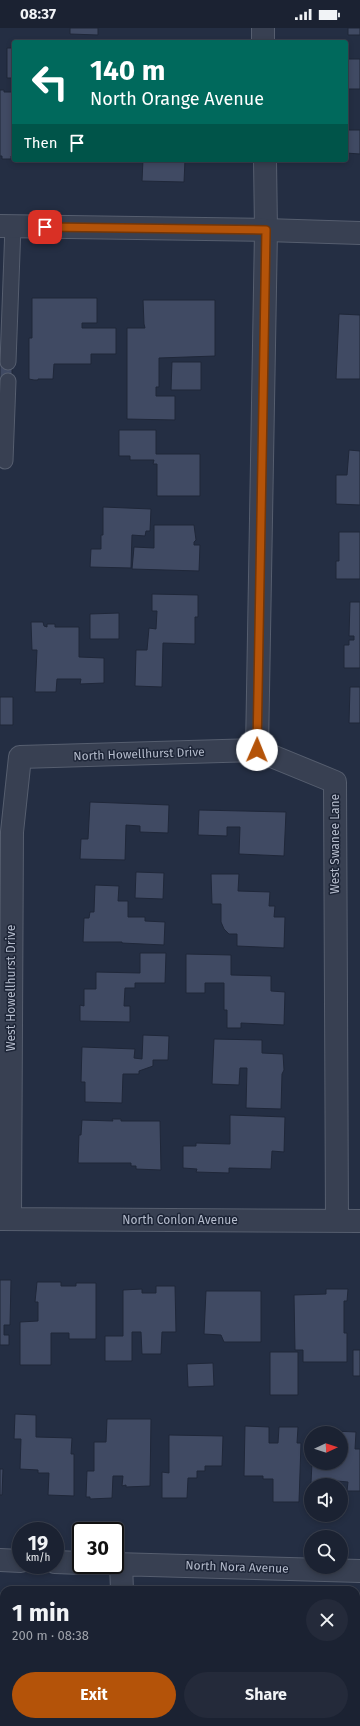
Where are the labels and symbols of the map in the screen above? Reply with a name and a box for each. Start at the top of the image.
pin [28,210,62,244]
position arrow [236,729,278,771]
street label: North Howellhurst Drive [73,745,205,763]
street label: West Swanee Lane [328,794,342,894]
street label: West Howellhurst Drive [4,925,18,1051]
street label: North Conlon Avenue [122,1213,238,1227]
north arrow [304,1426,348,1470]
speed limit sign: 30 [72,1522,124,1574]
street label: North Nora Avenue [185,1558,289,1576]

